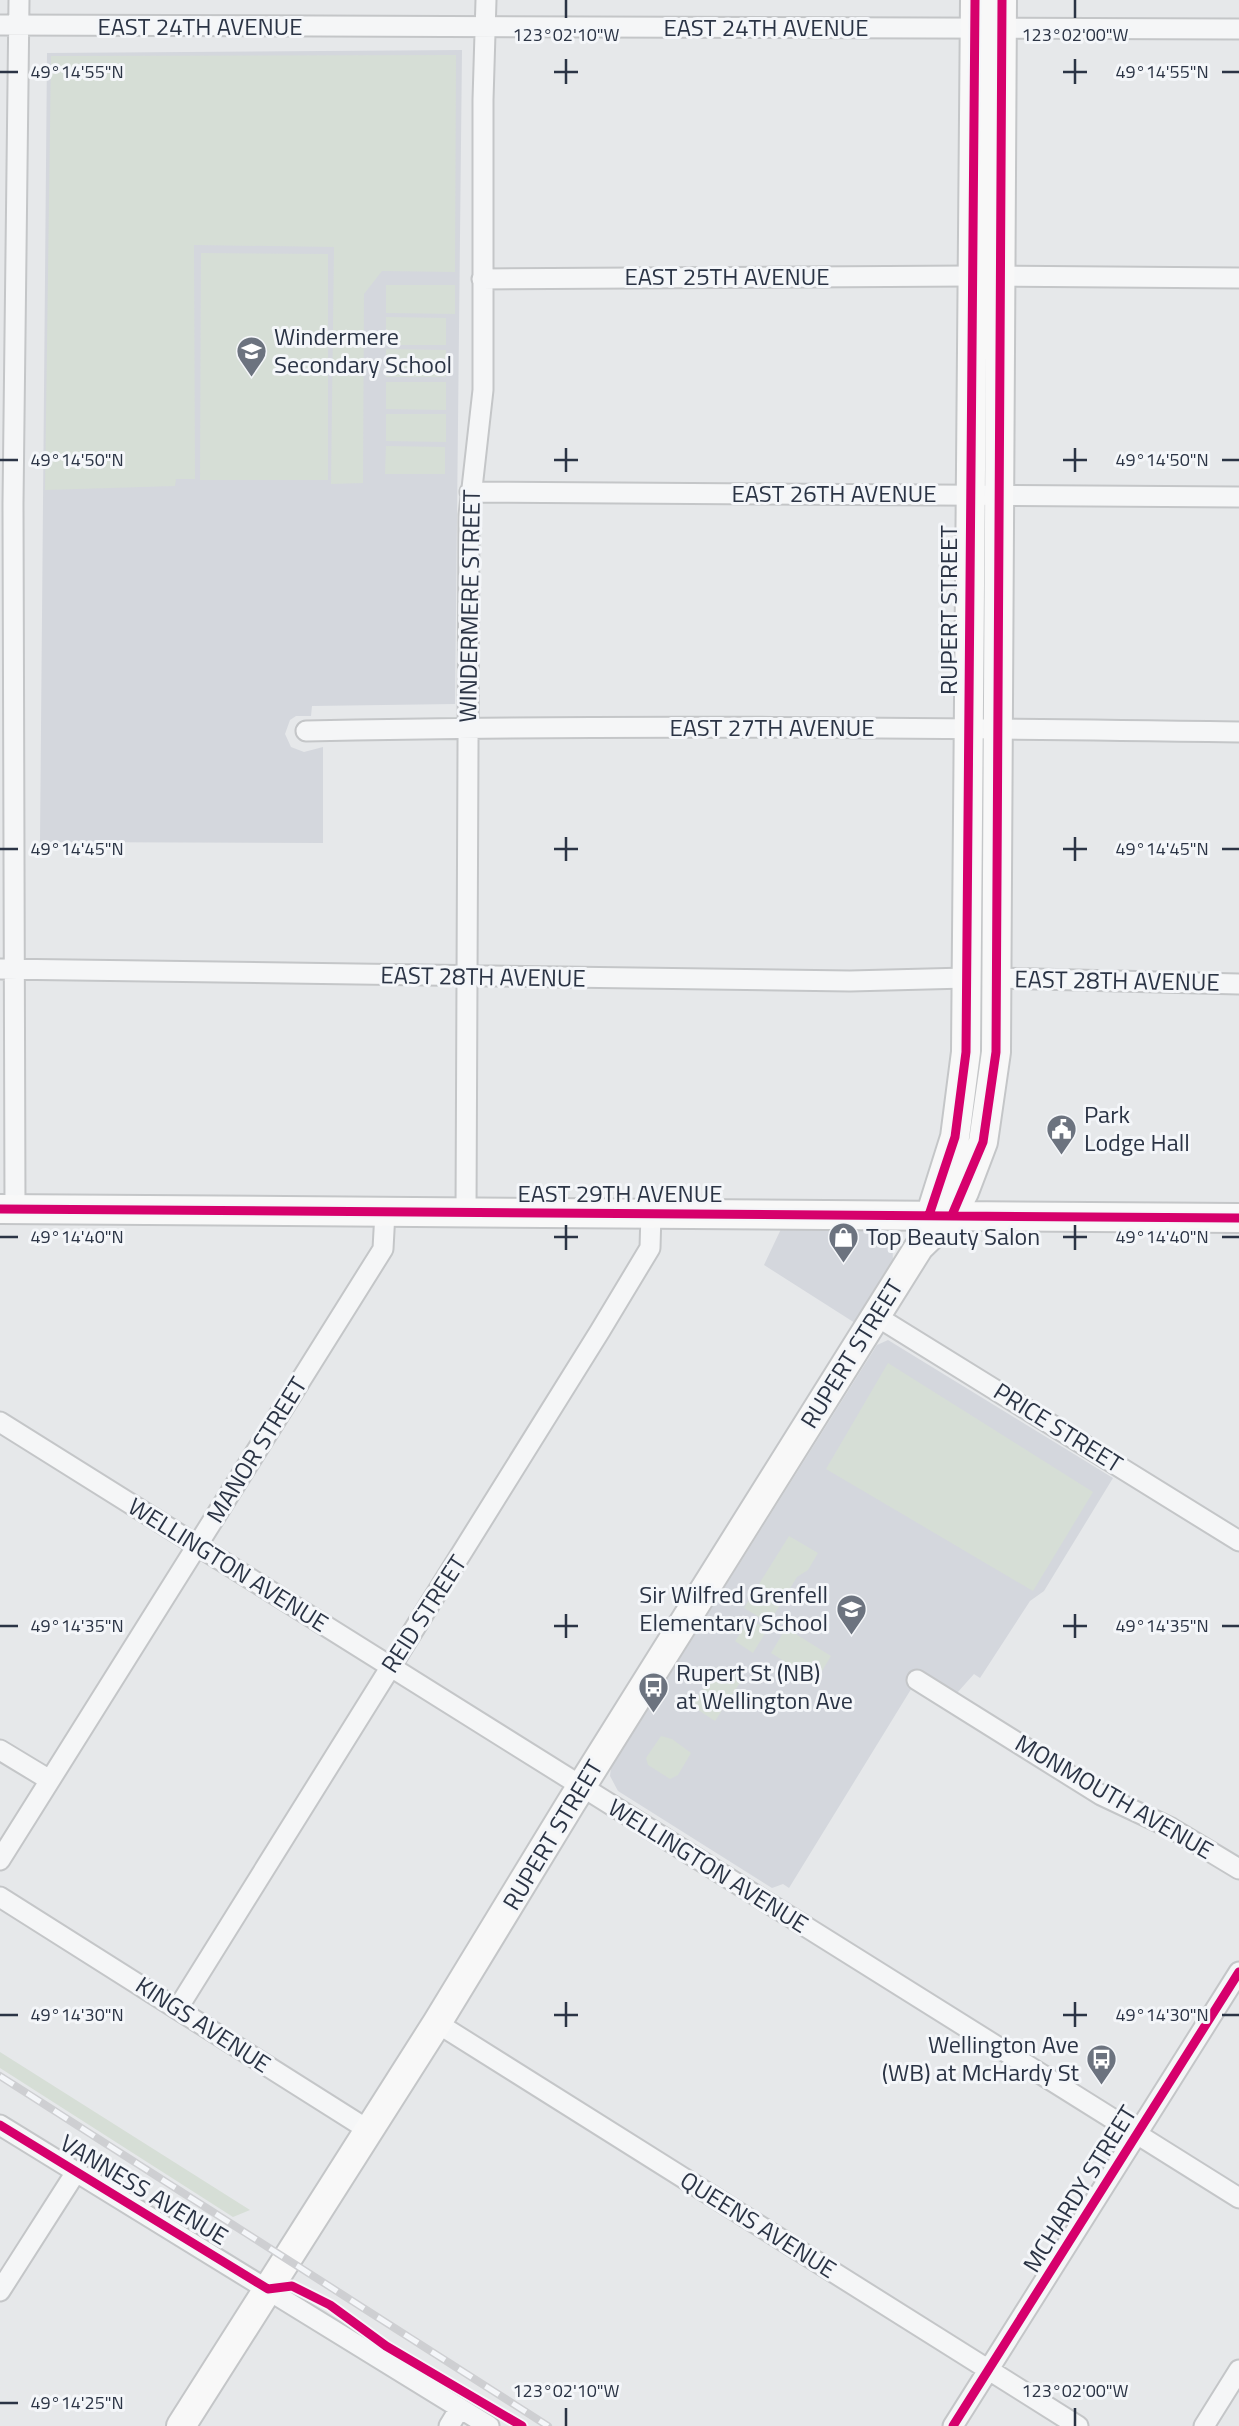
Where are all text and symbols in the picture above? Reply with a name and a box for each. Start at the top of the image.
street label: EAST 24TH AVENUE [97,8,303,44]
street label: EAST 24TH AVENUE [663,9,869,45]
text: 123°02'10"W [512,21,620,48]
text: 123°02'00"W [1021,21,1129,48]
text: 49°14'55"N [30,58,124,85]
text: 49°14'55"N [1115,58,1209,85]
street label: EAST 25TH AVENUE [624,258,830,294]
place label: Windermere Secondary School [274,318,452,382]
school or university icon: Windermere Secondary School [234,334,268,378]
text: 49°14'50"N [30,446,124,473]
text: 49°14'50"N [1115,446,1209,473]
street label: EAST 26TH AVENUE [731,475,937,511]
street label: WINDERMERE STREET [449,489,489,723]
street label: RUPERT STREET [930,525,966,695]
street label: EAST 27TH AVENUE [669,709,875,745]
text: 49°14'45"N [30,835,124,862]
text: 49°14'45"N [1115,835,1209,862]
street label: EAST 28TH AVENUE [380,956,586,996]
street label: EAST 28TH AVENUE [1014,960,1220,1000]
place label: Park Lodge Hall [1084,1096,1190,1160]
public building icon: Park Lodge Hall [1044,1112,1078,1156]
street label: EAST 29TH AVENUE [517,1175,723,1211]
place label: Top Beauty Salon [866,1218,1040,1254]
shop icon: Top Beauty Salon [826,1220,860,1264]
text: 49°14'40"N [30,1223,124,1250]
text: 49°14'40"N [1115,1223,1209,1250]
street label: RUPERT STREET [791,1272,912,1435]
street label: MANOR STREET [197,1369,316,1529]
street label: PRICE STREET [987,1373,1130,1481]
street label: WELLINGTON AVENUE [122,1488,335,1640]
street label: REID STREET [371,1547,475,1680]
place label: Sir Wilfred Grenfell Elementary School [639,1576,828,1640]
school or university icon: Sir Wilfred Grenfell Elementary School [834,1592,868,1636]
text: 49°14'35"N [30,1612,124,1639]
text: 49°14'35"N [1115,1612,1209,1639]
place label: Rupert St (NB) at Wellington Ave [676,1654,853,1718]
bus stop icon: Rupert St (NB) at Wellington Ave [636,1670,670,1714]
street label: MONMOUTH AVENUE [1009,1725,1220,1868]
street label: RUPERT STREET [493,1752,611,1917]
street label: WELLINGTON AVENUE [602,1789,815,1941]
street label: KINGS AVENUE [129,1967,278,2081]
text: 49°14'30"N [30,2001,124,2028]
text: 49°14'30"N [1115,2001,1209,2028]
place label: Wellington Ave (WB) at McHardy St [882,2026,1080,2090]
bus stop icon: Wellington Ave (WB) at McHardy St [1085,2042,1119,2086]
street label: MCHARDY STREET [1013,2098,1145,2279]
street label: VANNESS AVENUE [54,2125,235,2254]
street label: QUEENS AVENUE [673,2162,844,2287]
text: 123°02'10"W [512,2377,620,2404]
text: 123°02'00"W [1021,2377,1129,2404]
text: 49°14'25"N [30,2389,124,2416]

